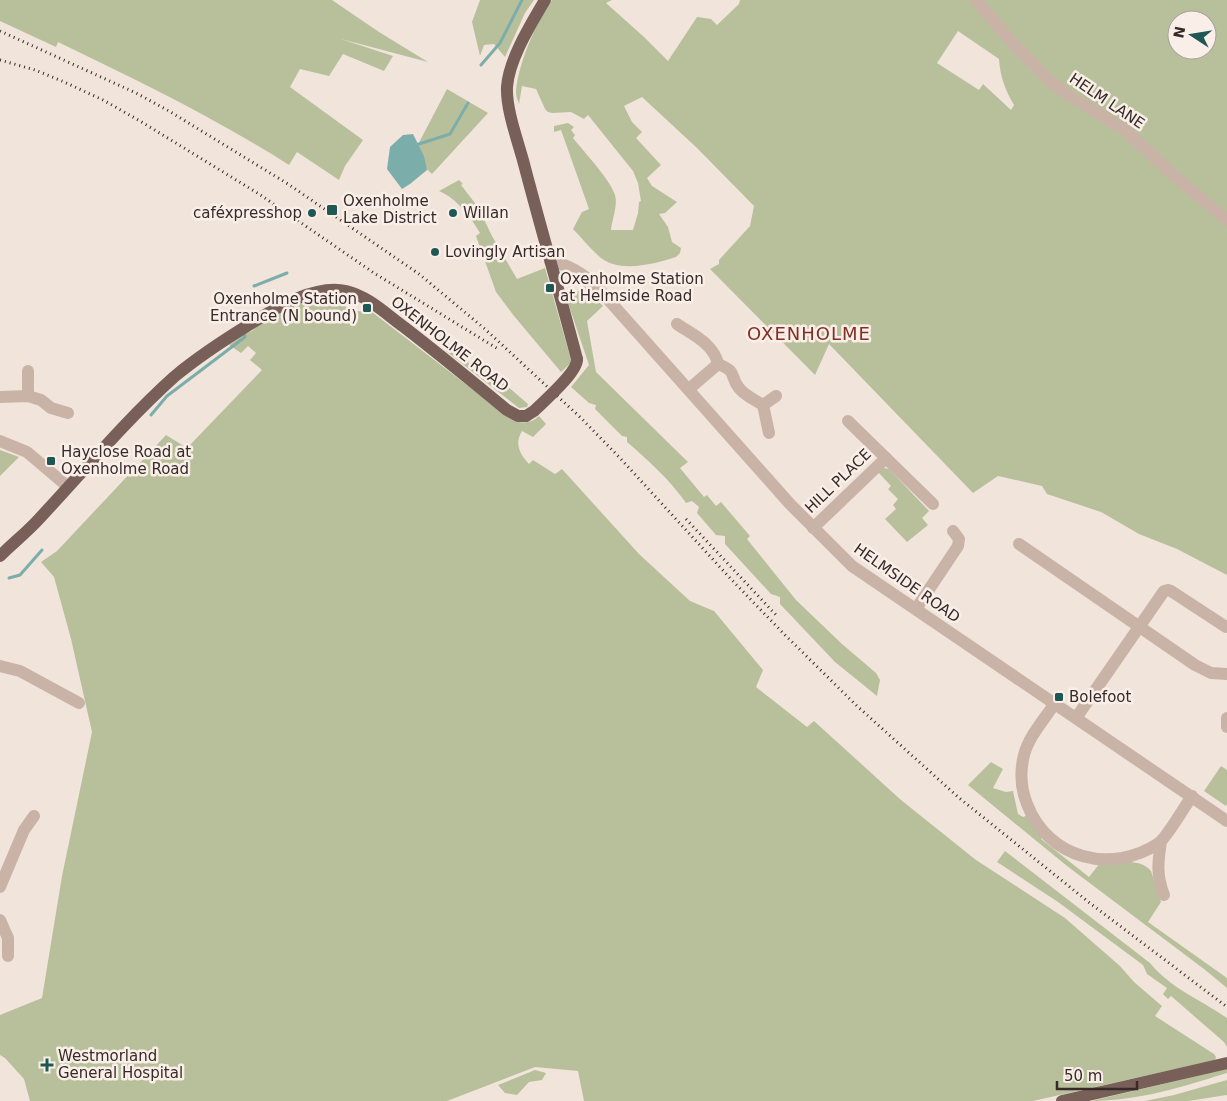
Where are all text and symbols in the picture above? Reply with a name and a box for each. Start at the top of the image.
north arrow [1167,10,1217,60]
text: N [1170,25,1188,40]
street label: HELM LANE [1066,69,1148,133]
place label: Oxenholme Lake District [343,192,437,227]
marker: Oxenholme Lake District [325,203,339,217]
place label: caféxpresshop [193,204,302,222]
place label: Willan [463,204,509,222]
marker: caféxpresshop [306,207,318,219]
marker: Willan [447,207,459,219]
place label: Lovingly Artisan [445,243,565,261]
marker: Lovingly Artisan [429,246,441,258]
place label: Oxenholme Station at Helmside Road [560,270,704,305]
marker: Oxenholme Station at Helmside Road [544,282,556,294]
place label: Oxenholme Station Entrance (N bound) [210,290,357,325]
street label: OXENHOLME ROAD [388,293,512,395]
marker: Oxenholme Station Entrance (N bound) [361,302,373,314]
district label: OXENHOLME [747,323,871,344]
place label: Hayclose Road at Oxenholme Road [61,443,191,478]
street label: HILL PLACE [801,445,875,517]
marker: Hayclose Road at Oxenholme Road [45,455,57,467]
street label: HELMSIDE ROAD [850,540,964,626]
place label: Bolefoot [1069,688,1131,706]
marker: Bolefoot [1053,691,1065,703]
place label: Westmorland General Hospital [58,1047,183,1082]
marker: Westmorland General Hospital [40,1058,54,1072]
scale bar [1057,1058,1137,1090]
text: 50 m [1064,1067,1102,1085]

